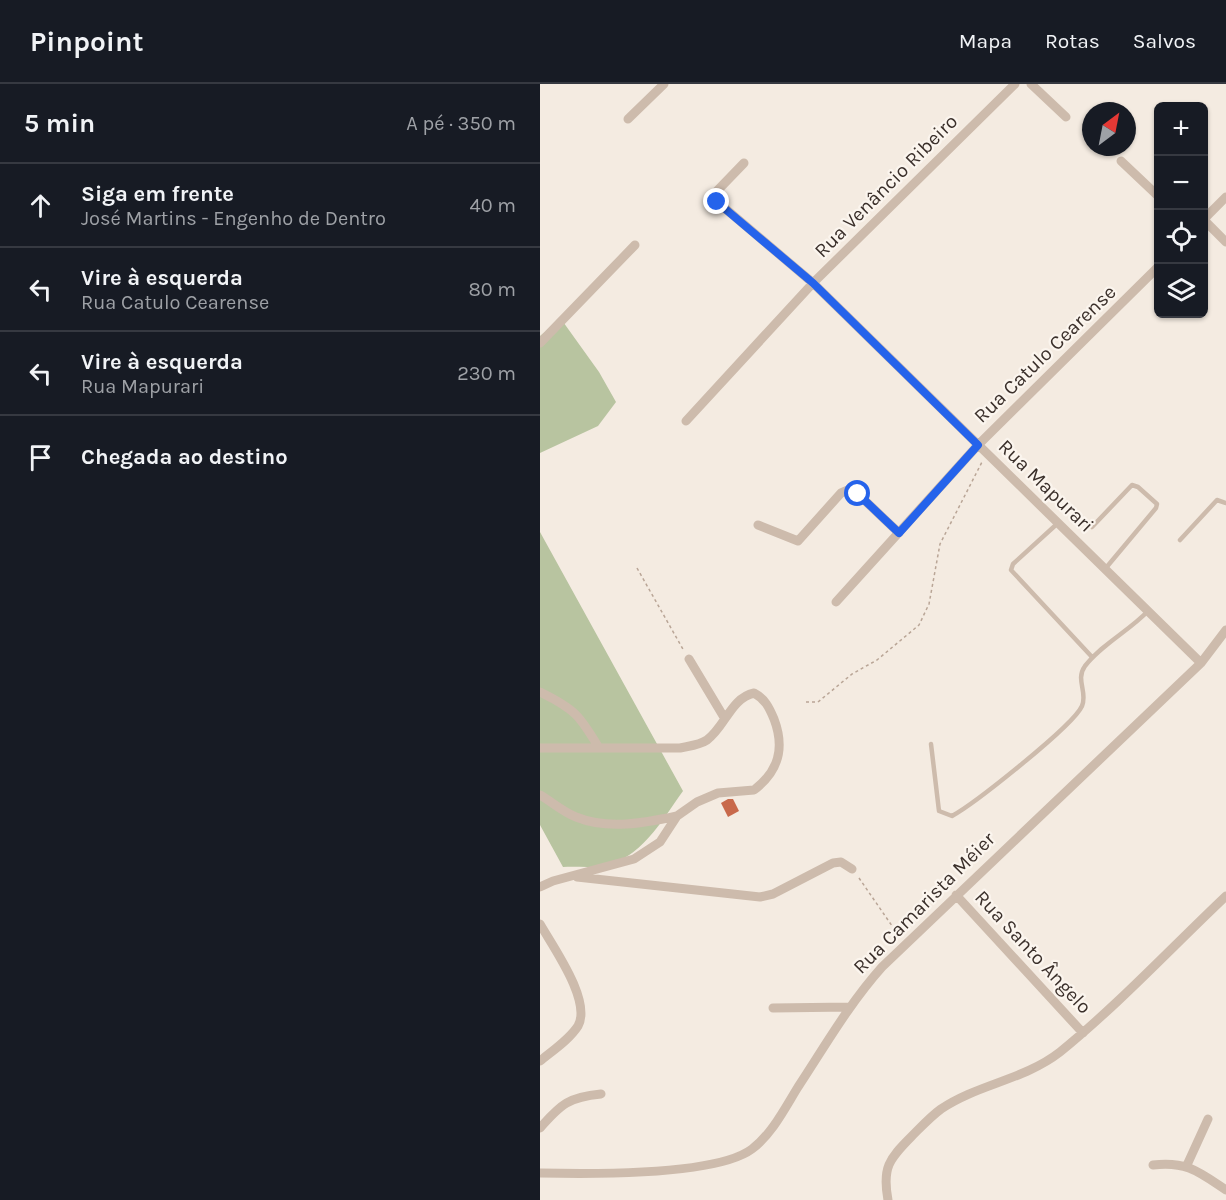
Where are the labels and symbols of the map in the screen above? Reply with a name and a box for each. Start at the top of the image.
north arrow [1082,102,1136,156]
street label: Rua Venâncio Ribeiro [810,110,962,262]
route end [703,188,729,214]
street label: Rua Catulo Cearense [969,280,1121,428]
street label: Rua Mapurari [994,435,1098,537]
route start [844,480,870,506]
street label: Rua Camarista Méier [848,827,1000,979]
street label: Rua Santo Ângelo [970,886,1096,1018]

